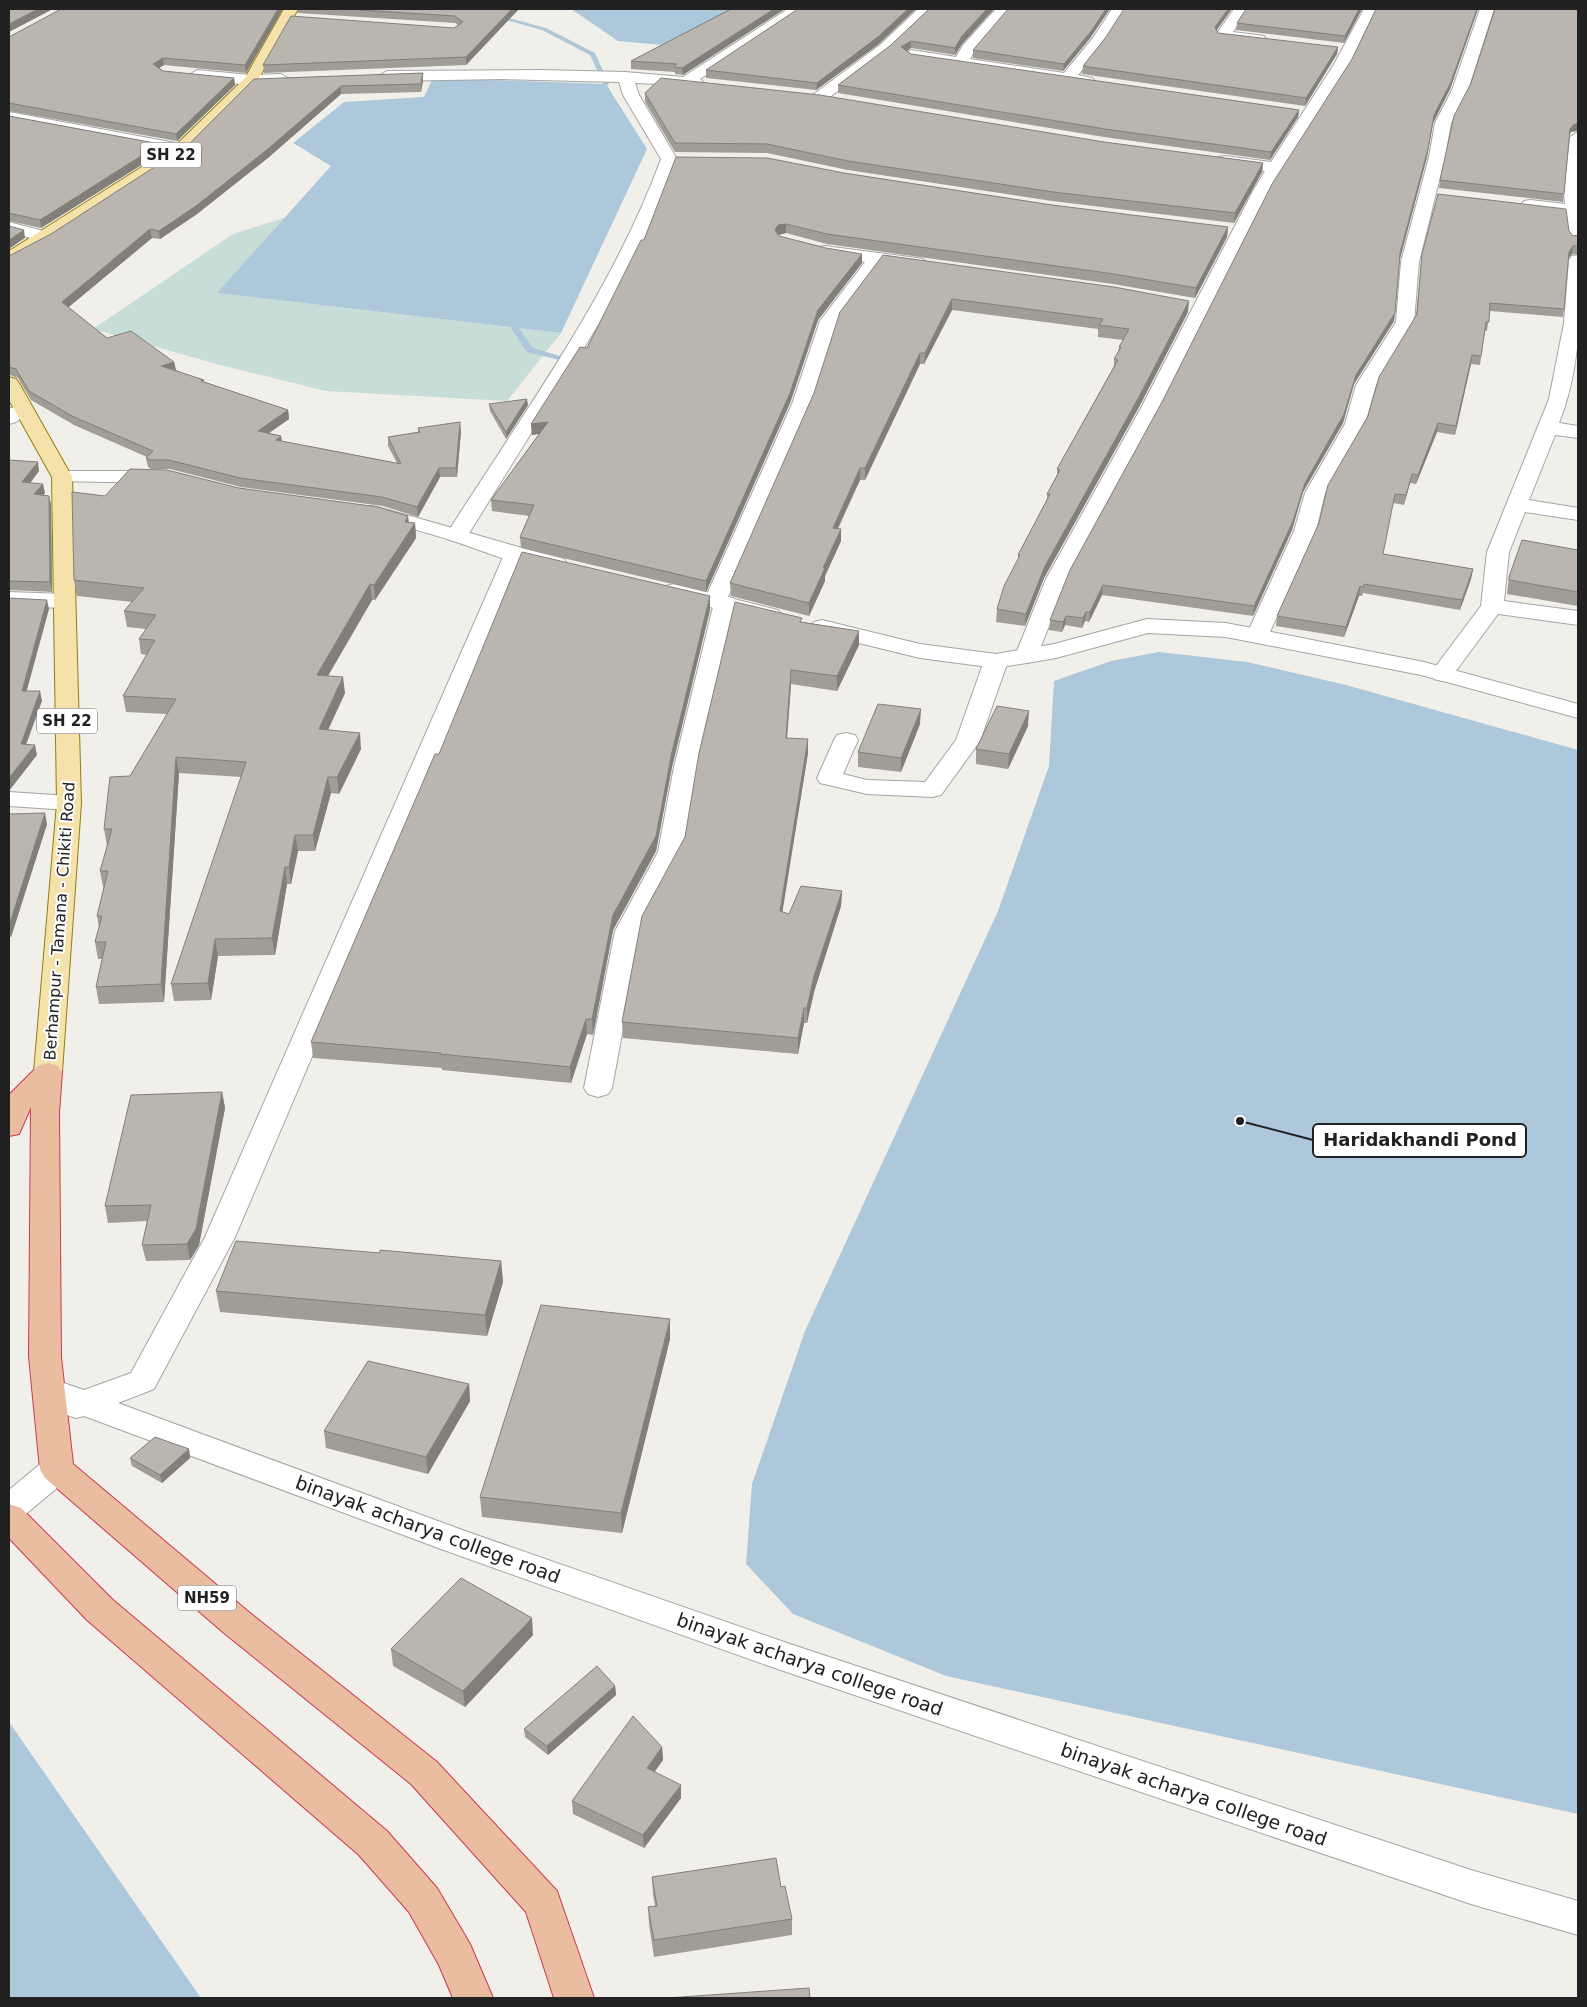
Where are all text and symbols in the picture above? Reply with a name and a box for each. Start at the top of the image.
road number: SH 22 [141,142,201,168]
road number: SH 22 [37,708,97,734]
street label: Berhampur - Tamana - Chikiti Road [40,781,79,1061]
callout: Haridakhandi Pond [1313,1124,1526,1157]
text: Haridakhandi Pond [1323,1129,1517,1150]
street label: binayak acharya college road [293,1471,563,1587]
road number: NH59 [178,1586,236,1610]
street label: binayak acharya college road [674,1608,946,1720]
street label: binayak acharya college road [1058,1738,1330,1850]

